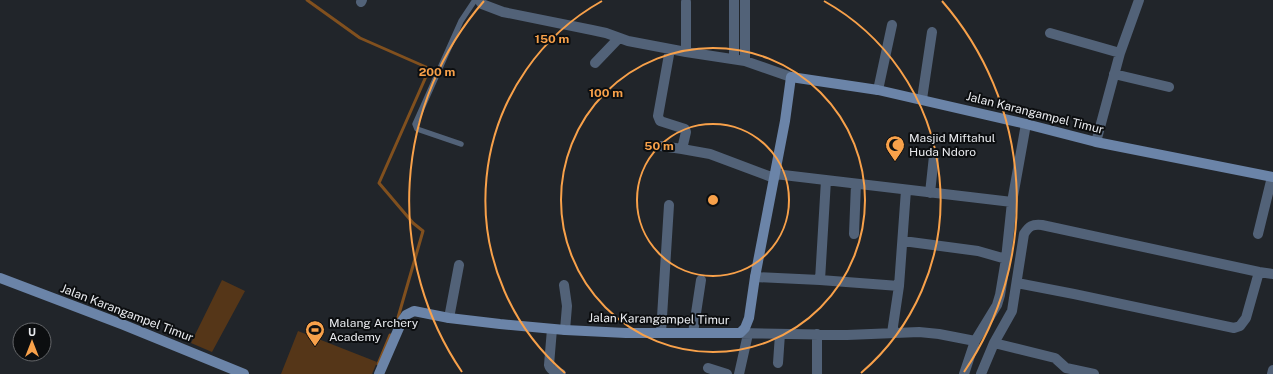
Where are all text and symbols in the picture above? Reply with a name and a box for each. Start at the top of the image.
text: 150 m [535,32,569,46]
text: 200 m [419,65,455,79]
text: 100 m [589,86,623,100]
street label: Jalan Karangampel Timur [965,89,1105,137]
place label: Masjid Miftahul Huda Ndoro [909,131,996,159]
mosque icon: Masjid Miftahul Huda Ndoro [884,134,906,162]
text: 50 m [644,139,674,153]
centre of rings [706,193,720,207]
street label: Jalan Karangampel Timur [59,281,196,345]
street label: Jalan Karangampel Timur [588,311,730,327]
place label: Malang Archery Academy [329,316,419,344]
sports icon: Malang Archery Academy [304,319,326,347]
north arrow [12,322,52,362]
text: U [28,326,36,338]

